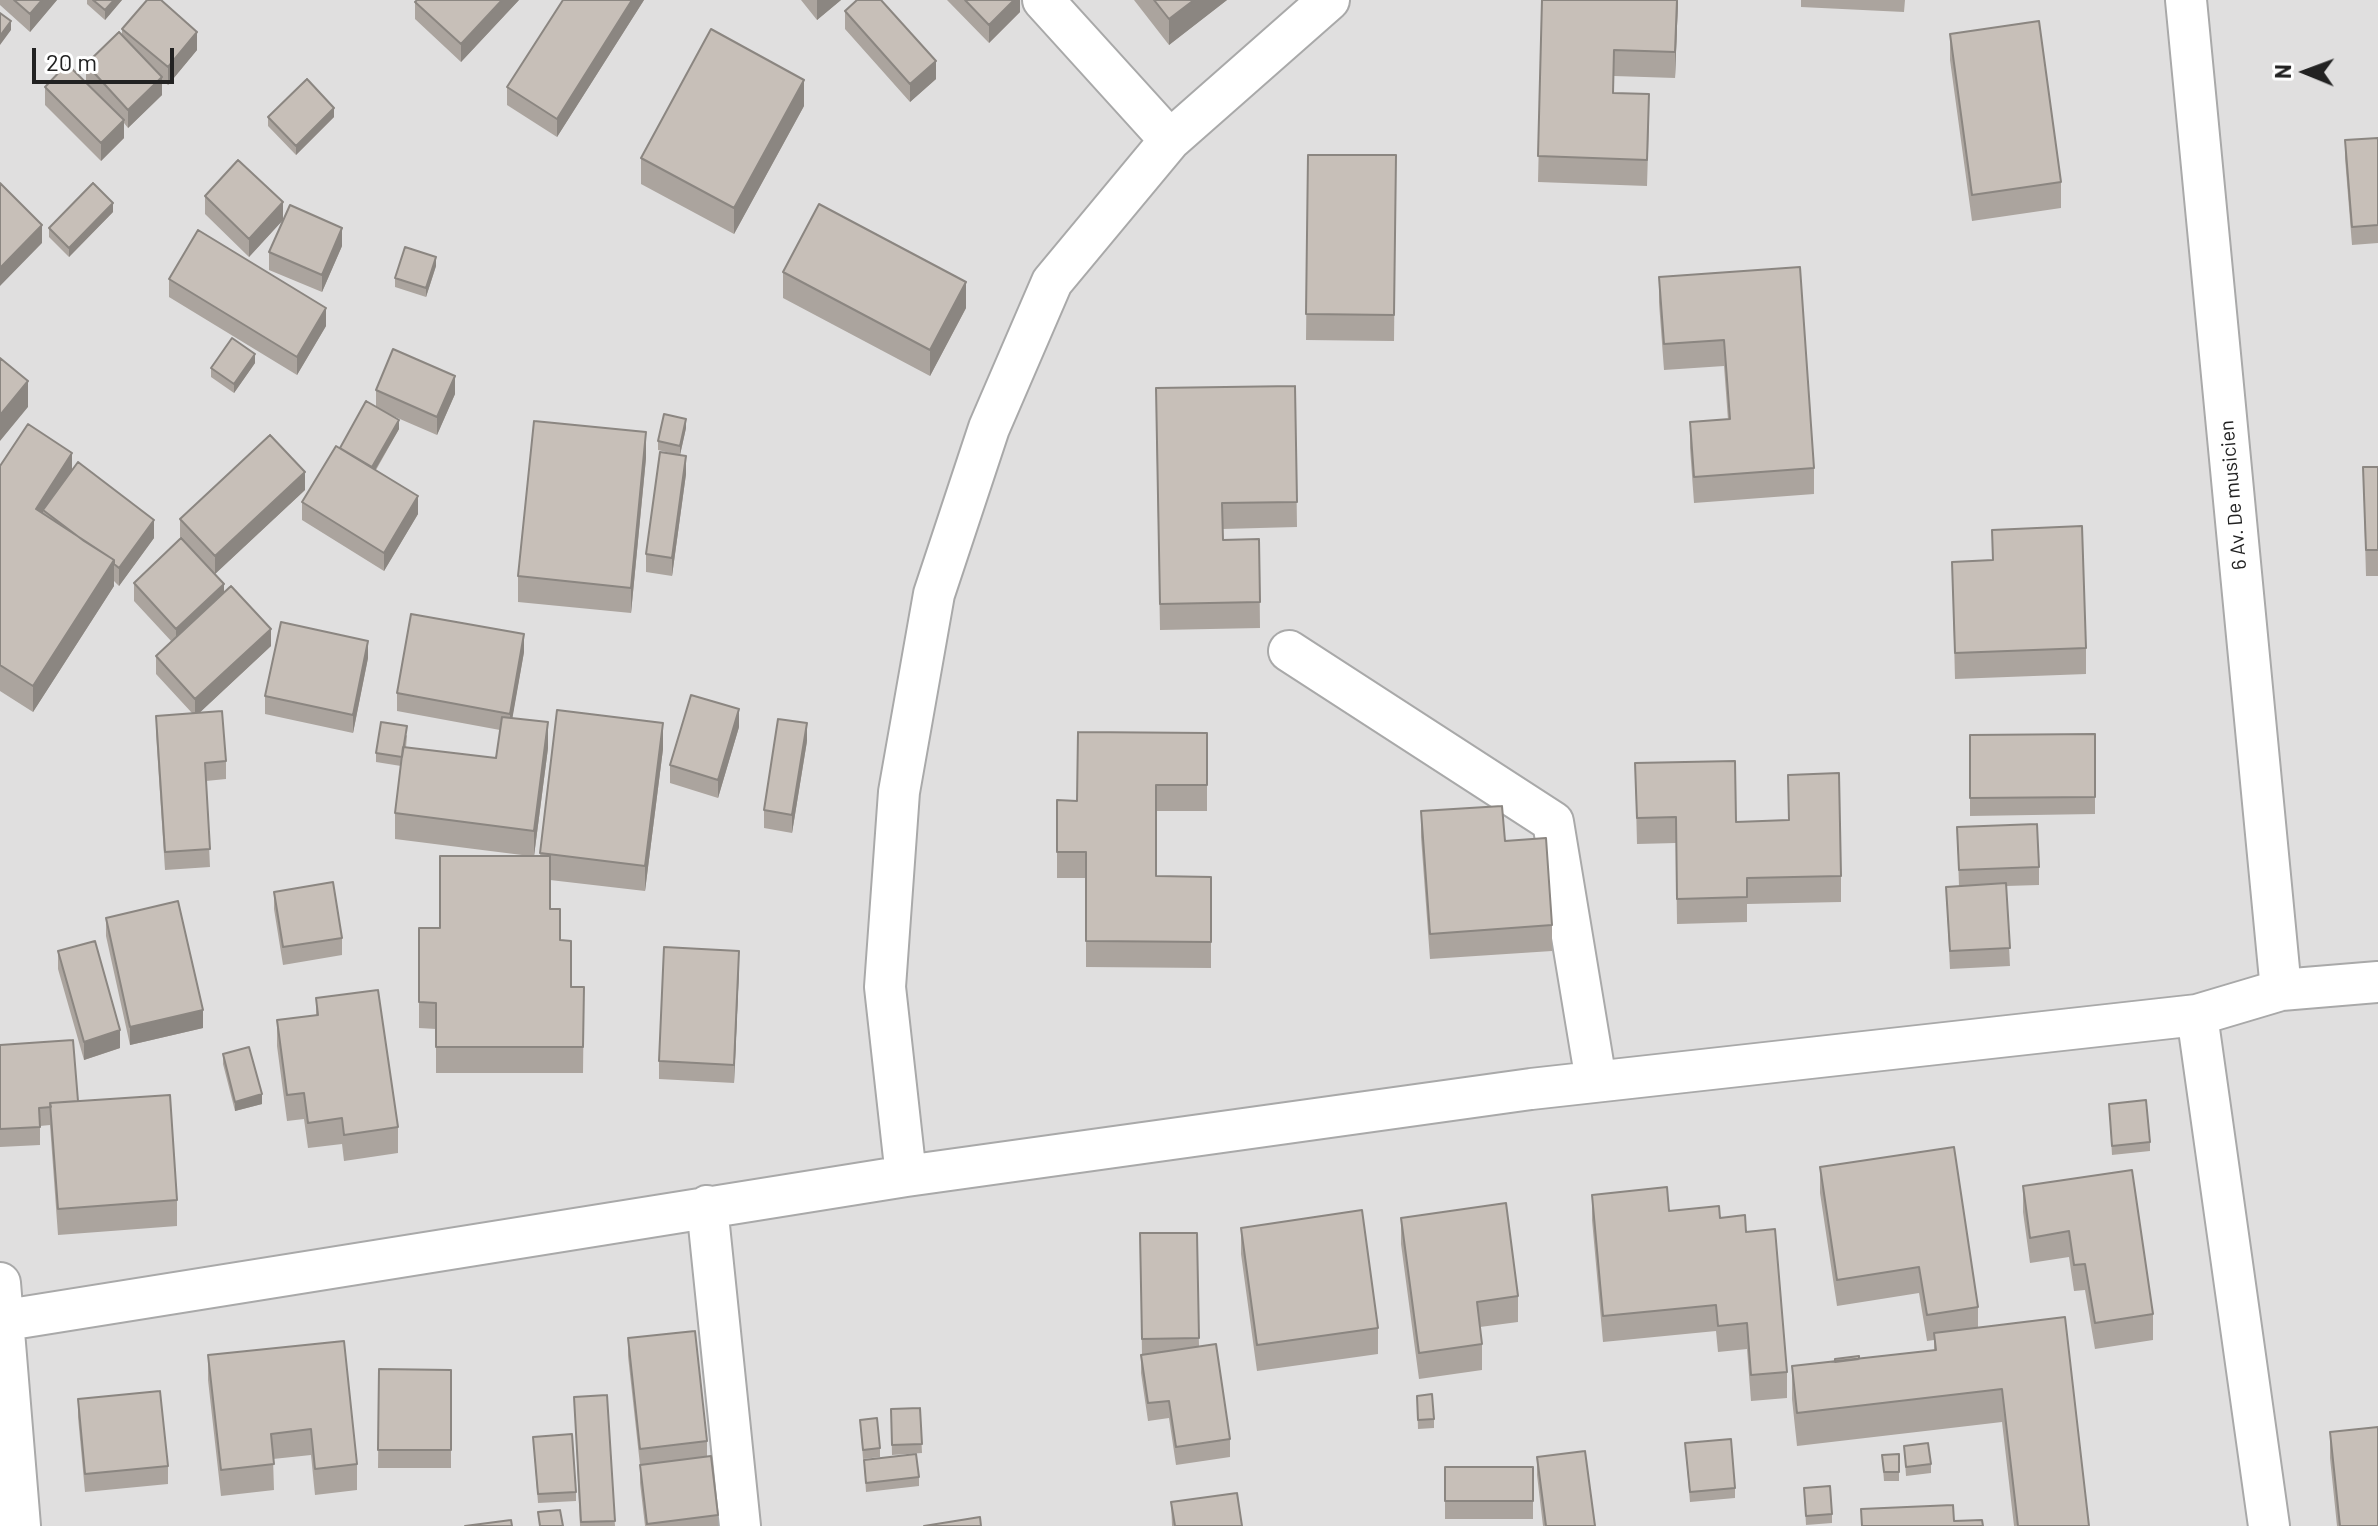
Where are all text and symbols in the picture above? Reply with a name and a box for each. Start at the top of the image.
scale bar [36,32,178,82]
north arrow [2266,32,2346,112]
text: 20 m [46,47,97,76]
text: N [2269,64,2295,79]
street label: 6 Av. De musicien [2215,419,2251,571]

